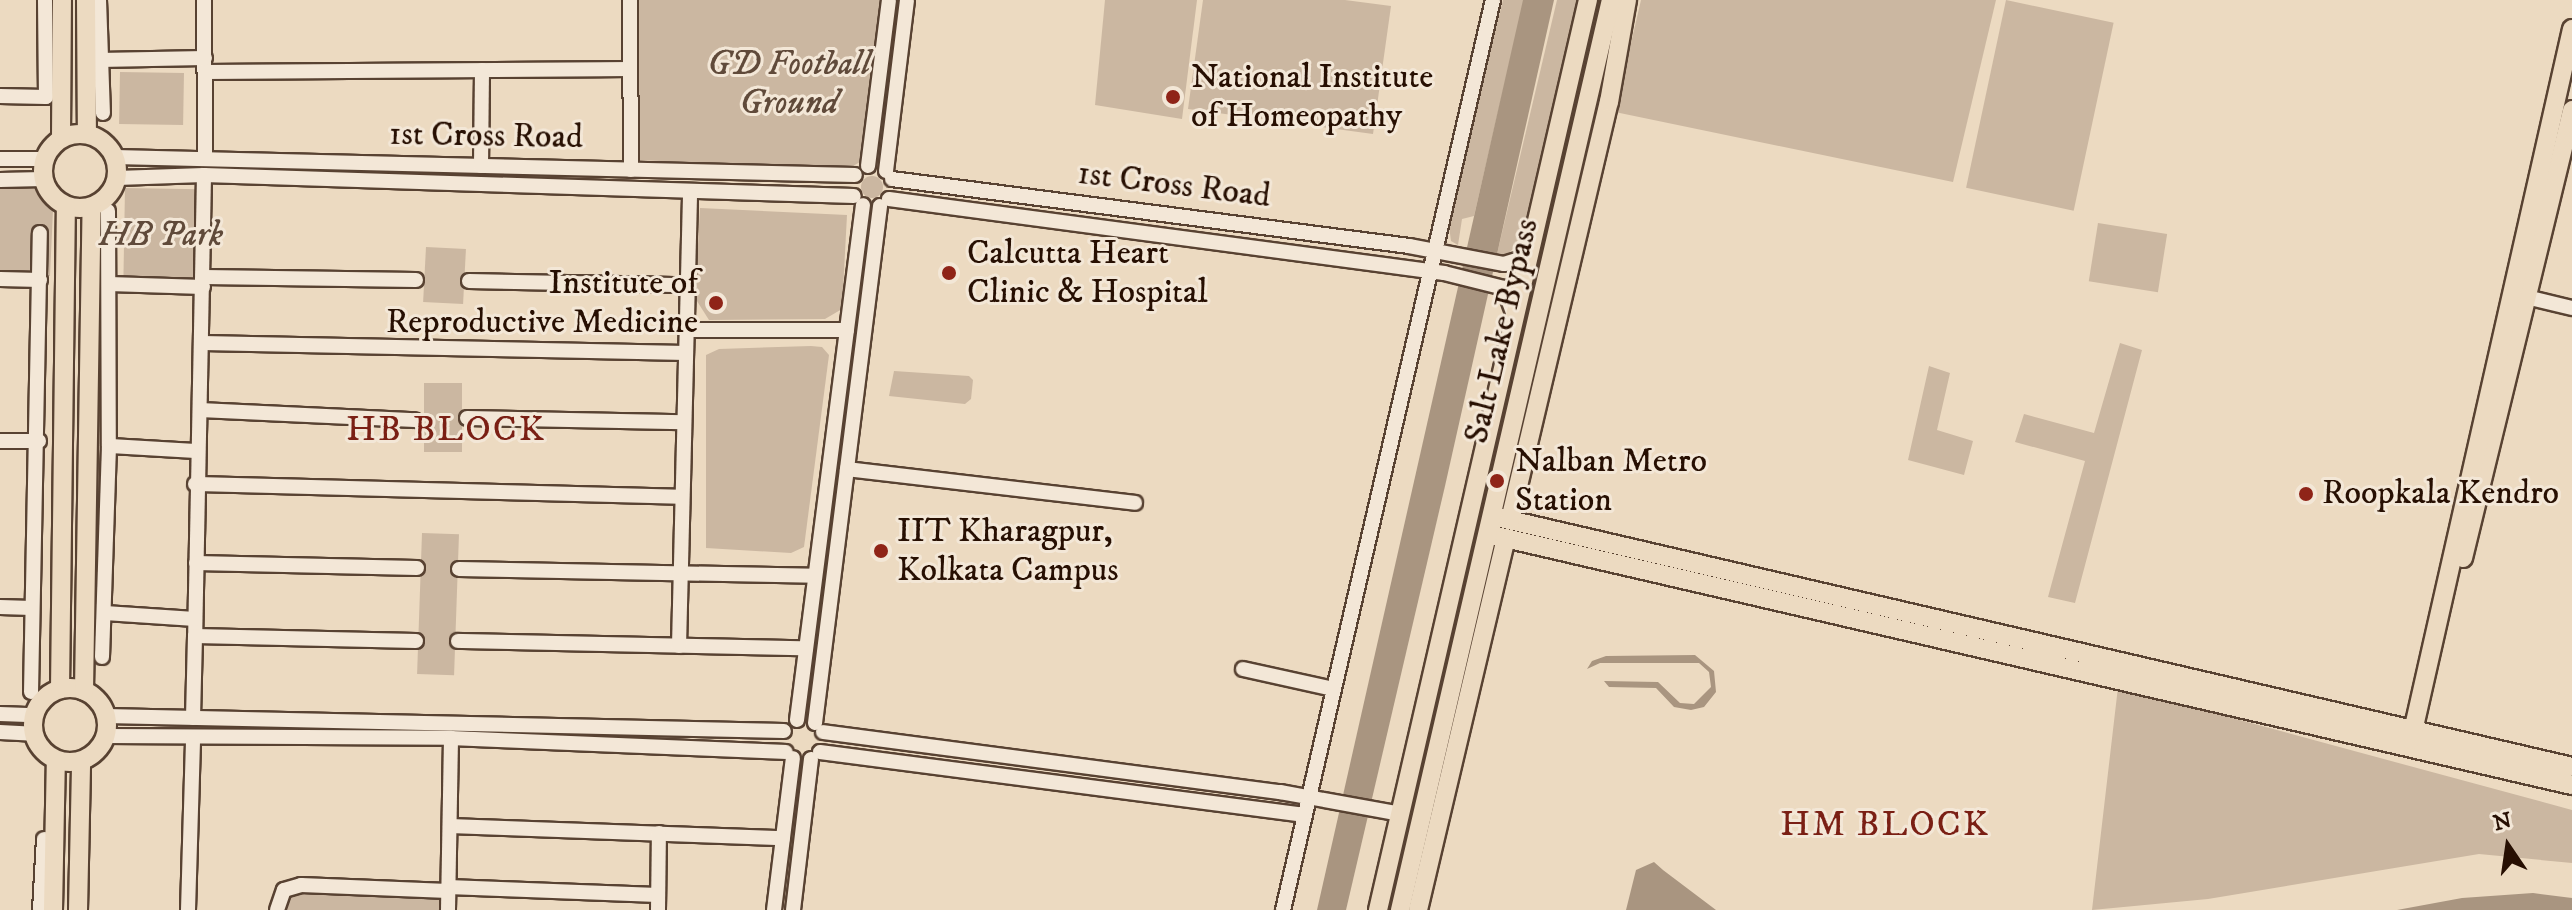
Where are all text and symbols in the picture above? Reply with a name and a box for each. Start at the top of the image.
park label: GD Football Ground [707,44,871,124]
place label: National Institute of Homeopathy [1191,57,1433,136]
marker: National Institute of Homeopathy [1162,86,1184,108]
street label: 1st Cross Road [389,114,583,158]
street label: 1st Cross Road [1075,153,1273,217]
street label: Salt Lake Bypass [1456,215,1548,447]
park label: HB Park [99,216,223,256]
place label: Calcutta Heart Clinic & Hospital [967,233,1208,312]
marker: Calcutta Heart Clinic & Hospital [938,262,960,284]
place label: Institute of Reproductive Medicine [386,263,698,342]
marker: Institute of Reproductive Medicine [705,292,727,314]
district label: HB BLOCK [346,408,546,452]
place label: Nalban Metro Station [1515,441,1707,520]
marker: Nalban Metro Station [1486,470,1508,492]
place label: Roopkala Kendro [2322,474,2559,514]
marker: Roopkala Kendro [2297,485,2315,503]
place label: IIT Kharagpur, Kolkata Campus [897,511,1119,590]
marker: IIT Kharagpur, Kolkata Campus [872,542,890,560]
district label: HM BLOCK [1780,803,1990,847]
north arrow [2468,806,2548,886]
text: N [2491,807,2514,837]

